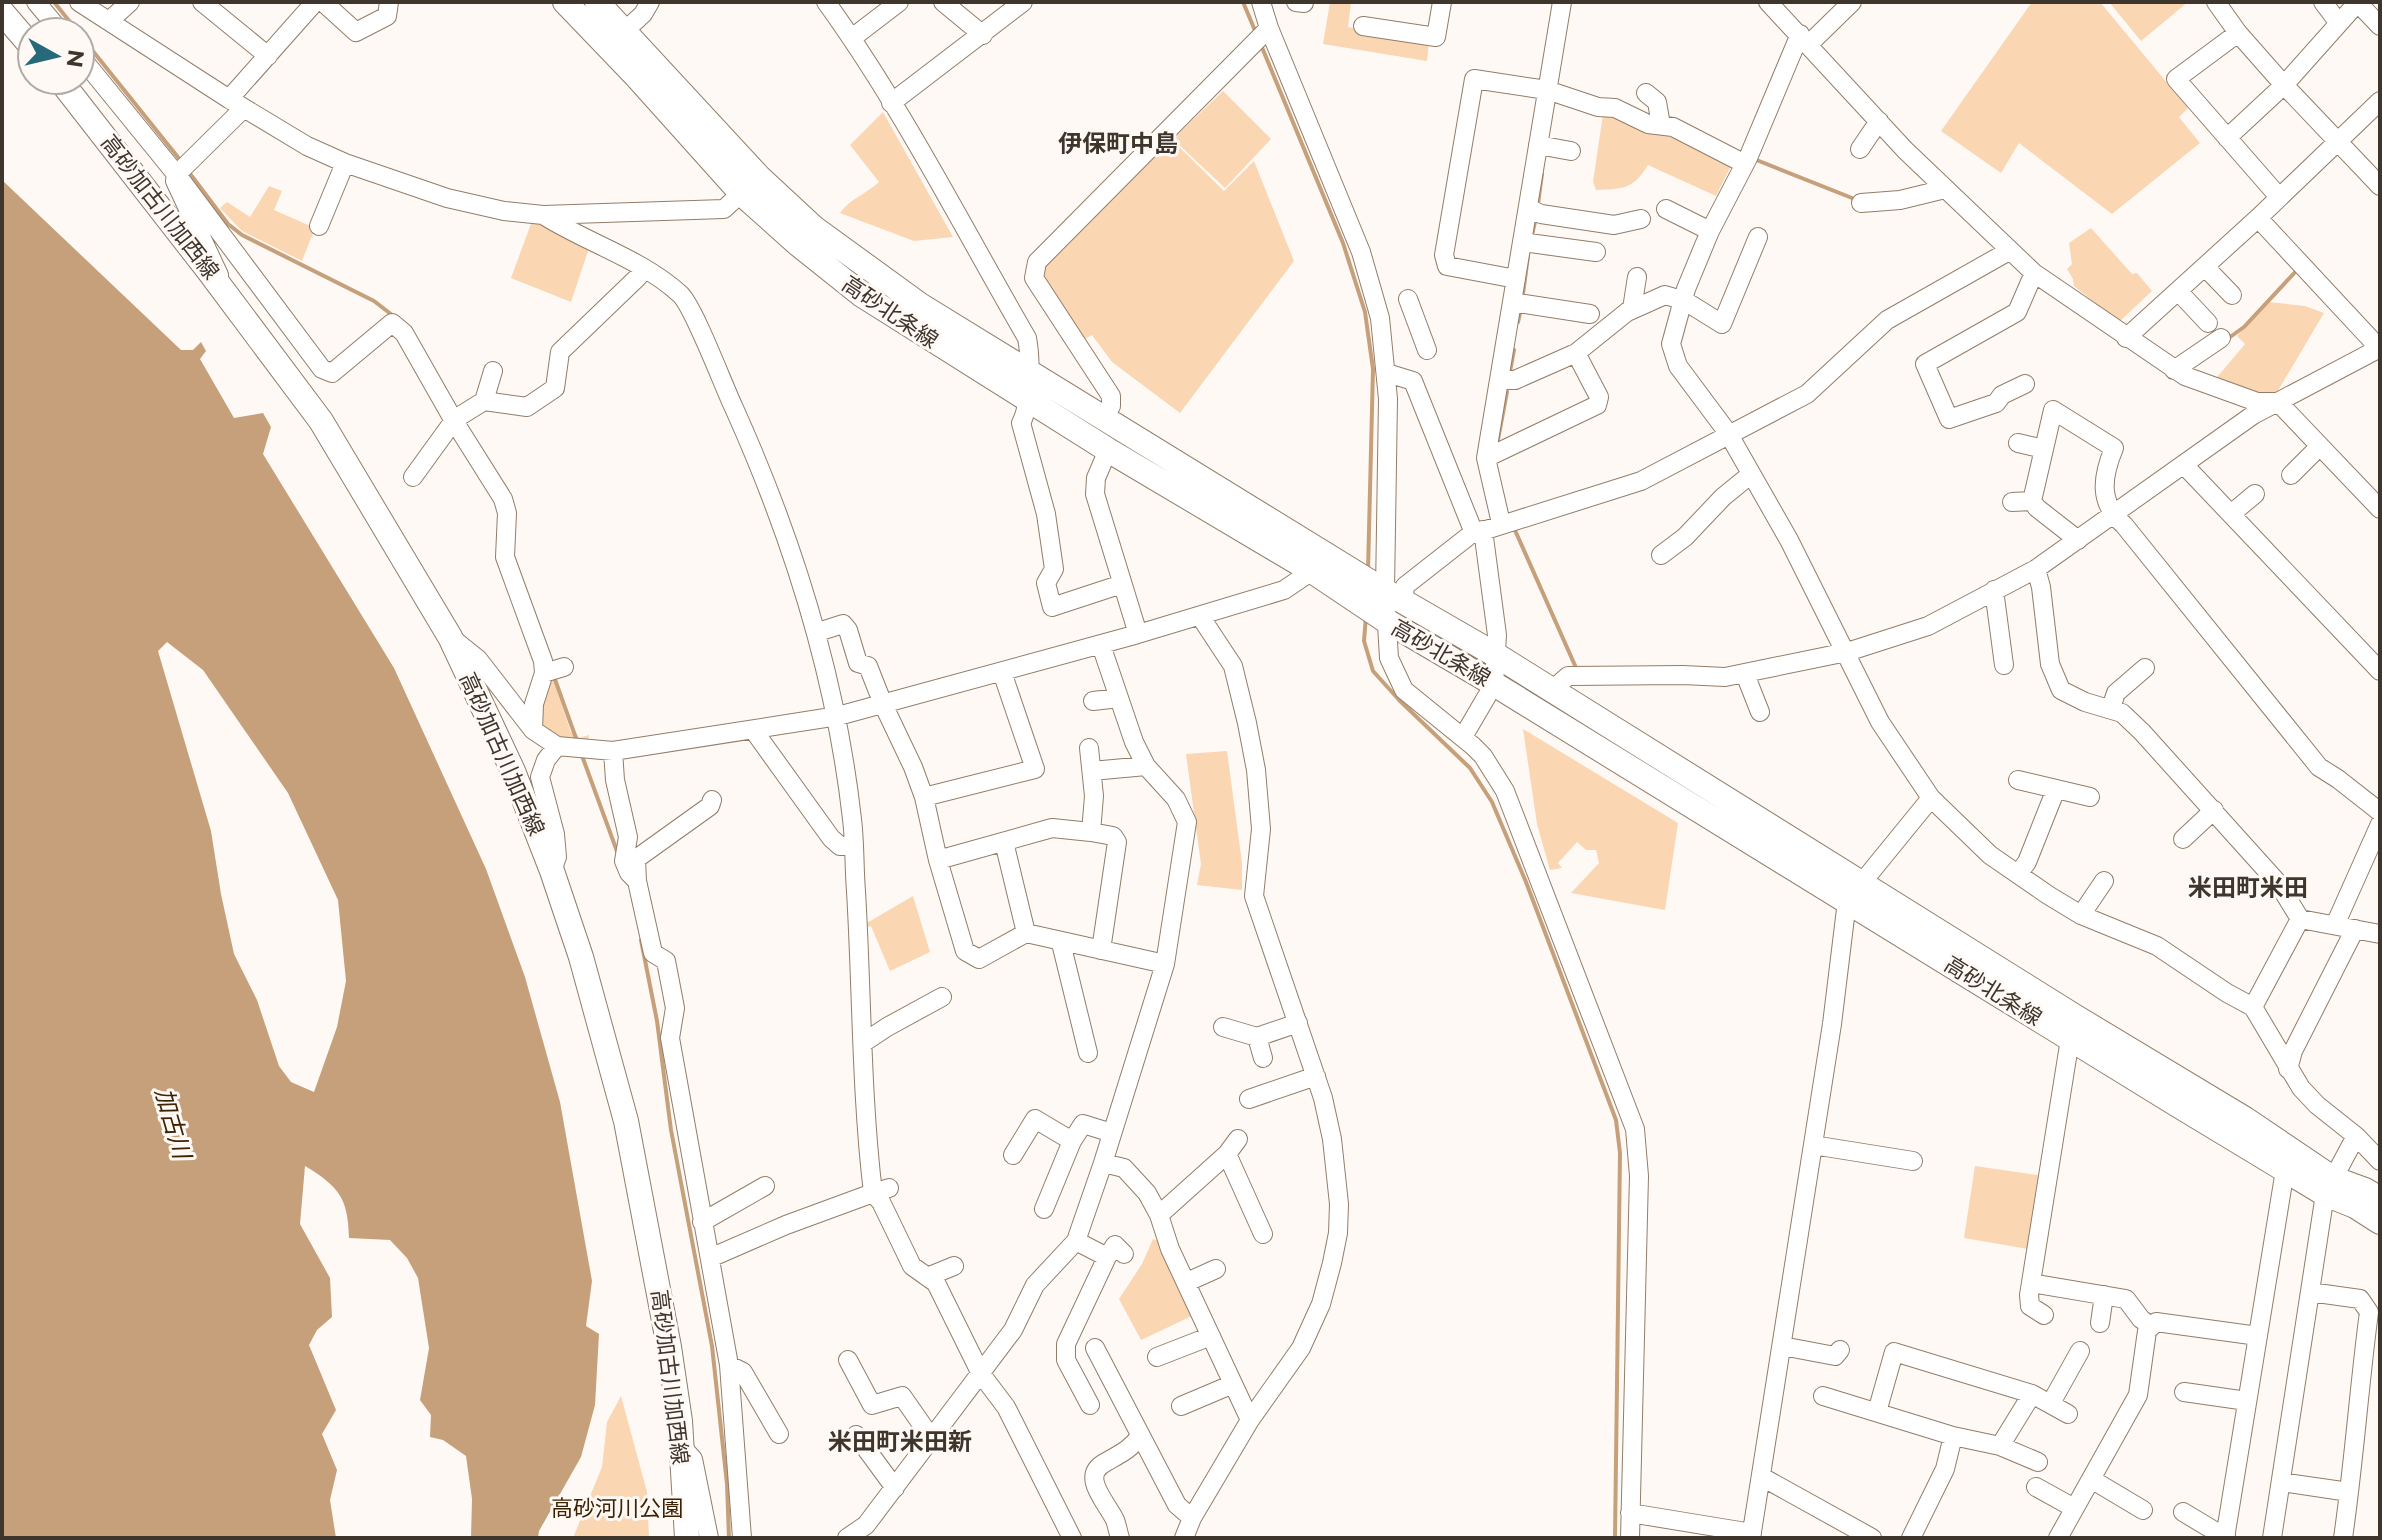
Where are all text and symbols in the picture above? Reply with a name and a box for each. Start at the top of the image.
north arrow [16,16,96,96]
text: N [61,48,90,69]
street label: 高砂加古川加西線 [95,129,225,285]
district label: 伊保町中島 [1058,129,1178,158]
street label: 高砂北条線 [837,270,943,354]
street label: 高砂北条線 [1387,614,1495,692]
street label: 高砂加古川加西線 [454,668,550,840]
district label: 米田町米田 [2188,873,2308,902]
street label: 高砂北条線 [1939,950,2047,1032]
water label: 加古川 [149,1084,198,1164]
street label: 高砂加古川加西線 [646,1288,694,1466]
district label: 米田町米田新 [828,1427,972,1456]
park label: 高砂河川公園 [551,1495,683,1522]

